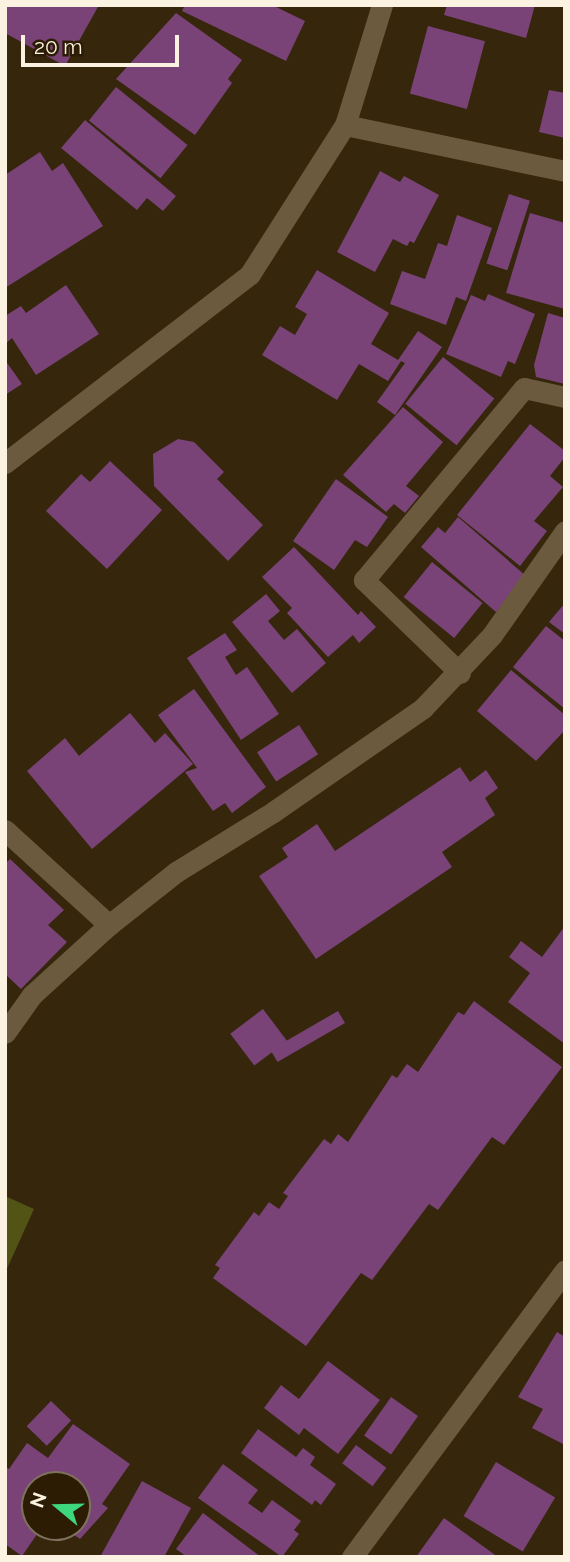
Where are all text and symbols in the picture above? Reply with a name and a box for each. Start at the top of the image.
scale bar [24,21,182,65]
text: 20 m [34,34,82,59]
north arrow [21,1471,91,1541]
text: N [25,1489,51,1510]

